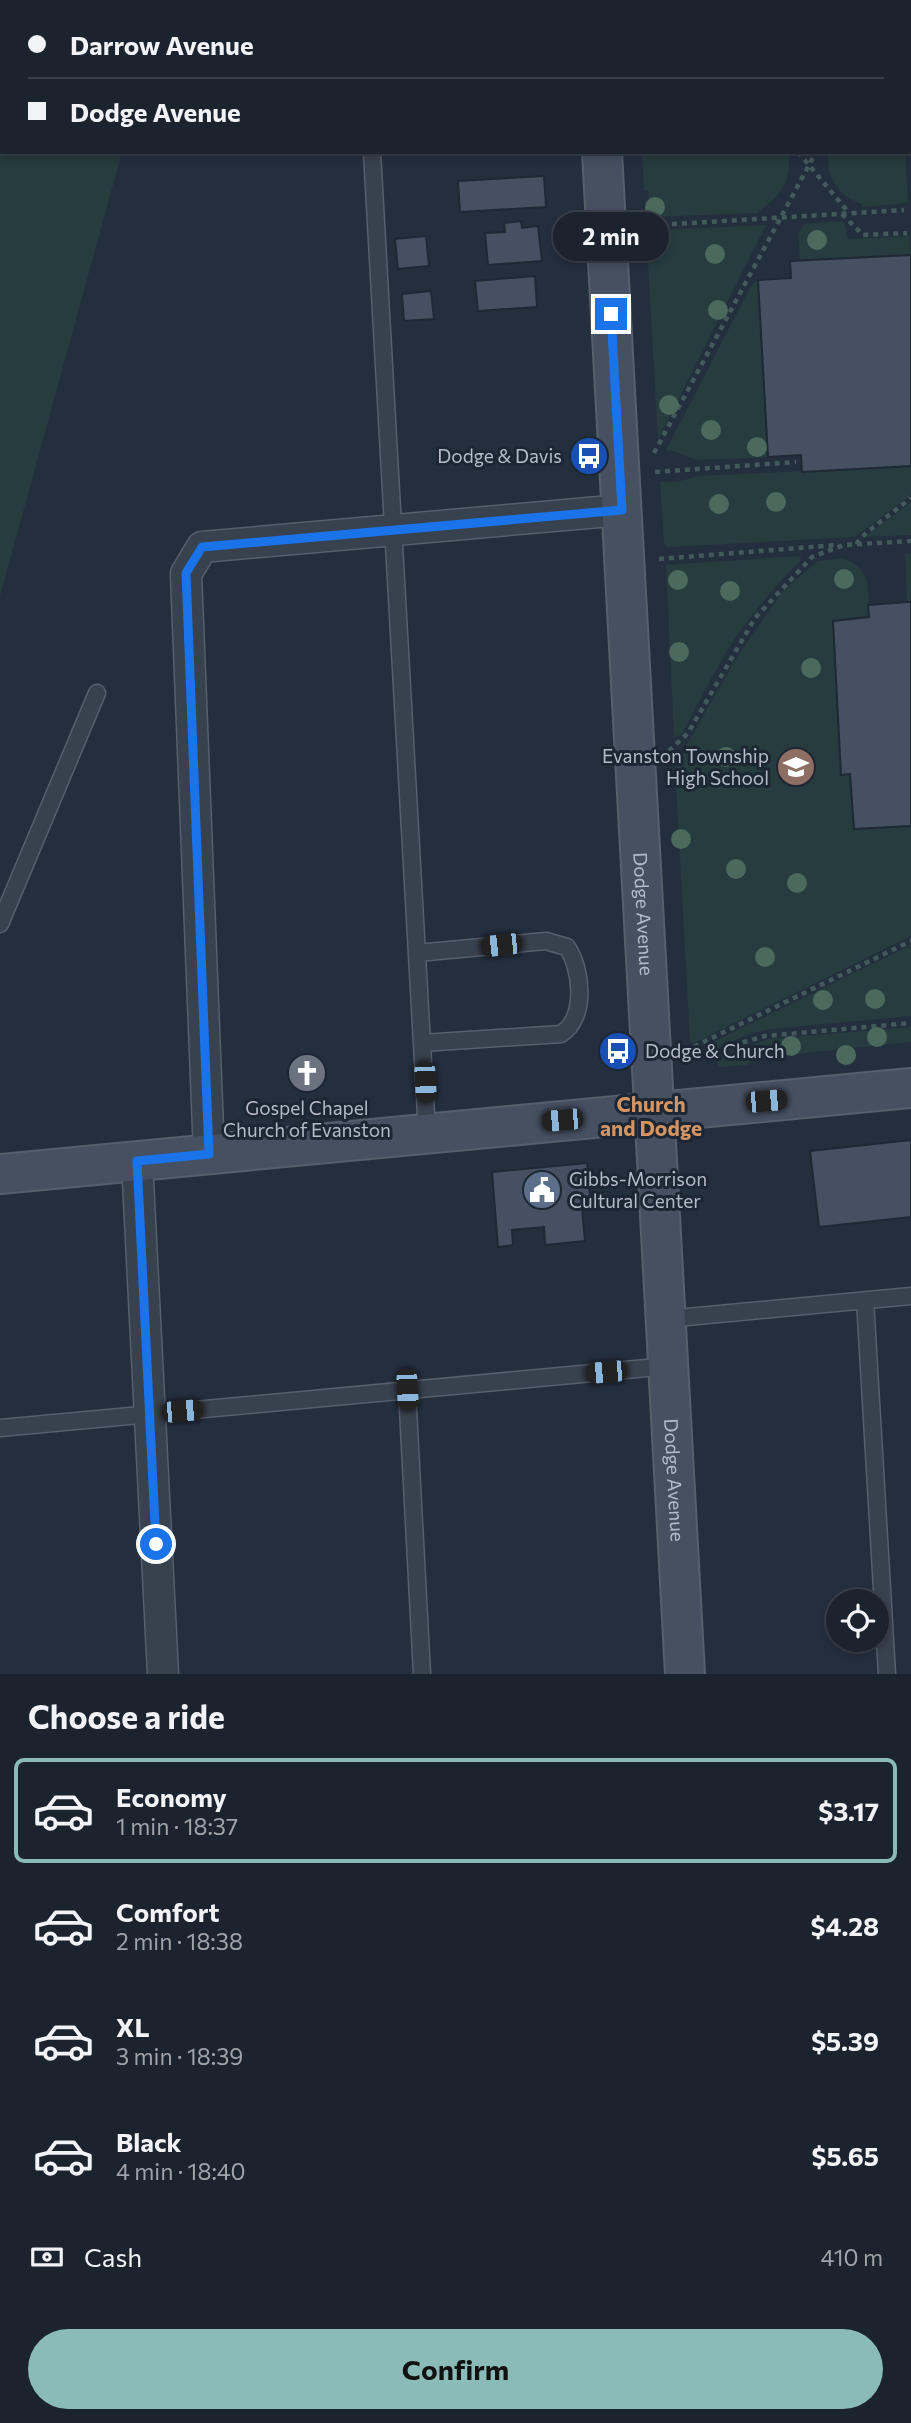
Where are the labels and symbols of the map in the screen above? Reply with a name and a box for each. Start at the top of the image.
callout: 2 min [553,212,669,262]
route end [595,298,627,330]
bus stop icon: Dodge & Davis [568,435,610,477]
place label: Dodge & Davis [437,444,562,467]
place label: Evanston Township High School [602,744,769,789]
school or university icon: Evanston Township High School [775,746,817,788]
street label: Dodge Avenue [629,852,659,976]
car [480,932,523,958]
bus stop icon: Dodge & Church [597,1030,639,1072]
place label: Dodge & Church [645,1039,785,1062]
church icon: Gospel Chapel Church of Evanston [286,1052,328,1094]
car [414,1060,437,1104]
car [745,1089,788,1113]
district label: Church and Dodge [600,1091,702,1140]
place label: Gospel Chapel Church of Evanston [223,1096,391,1141]
car [541,1108,584,1132]
place label: Gibbs-Morrison Cultural Center [569,1167,707,1212]
public building icon: Gibbs-Morrison Cultural Center [521,1169,563,1211]
car [585,1360,628,1384]
car [396,1368,419,1412]
car [161,1399,204,1423]
street label: Dodge Avenue [660,1418,690,1542]
route start [140,1528,172,1560]

